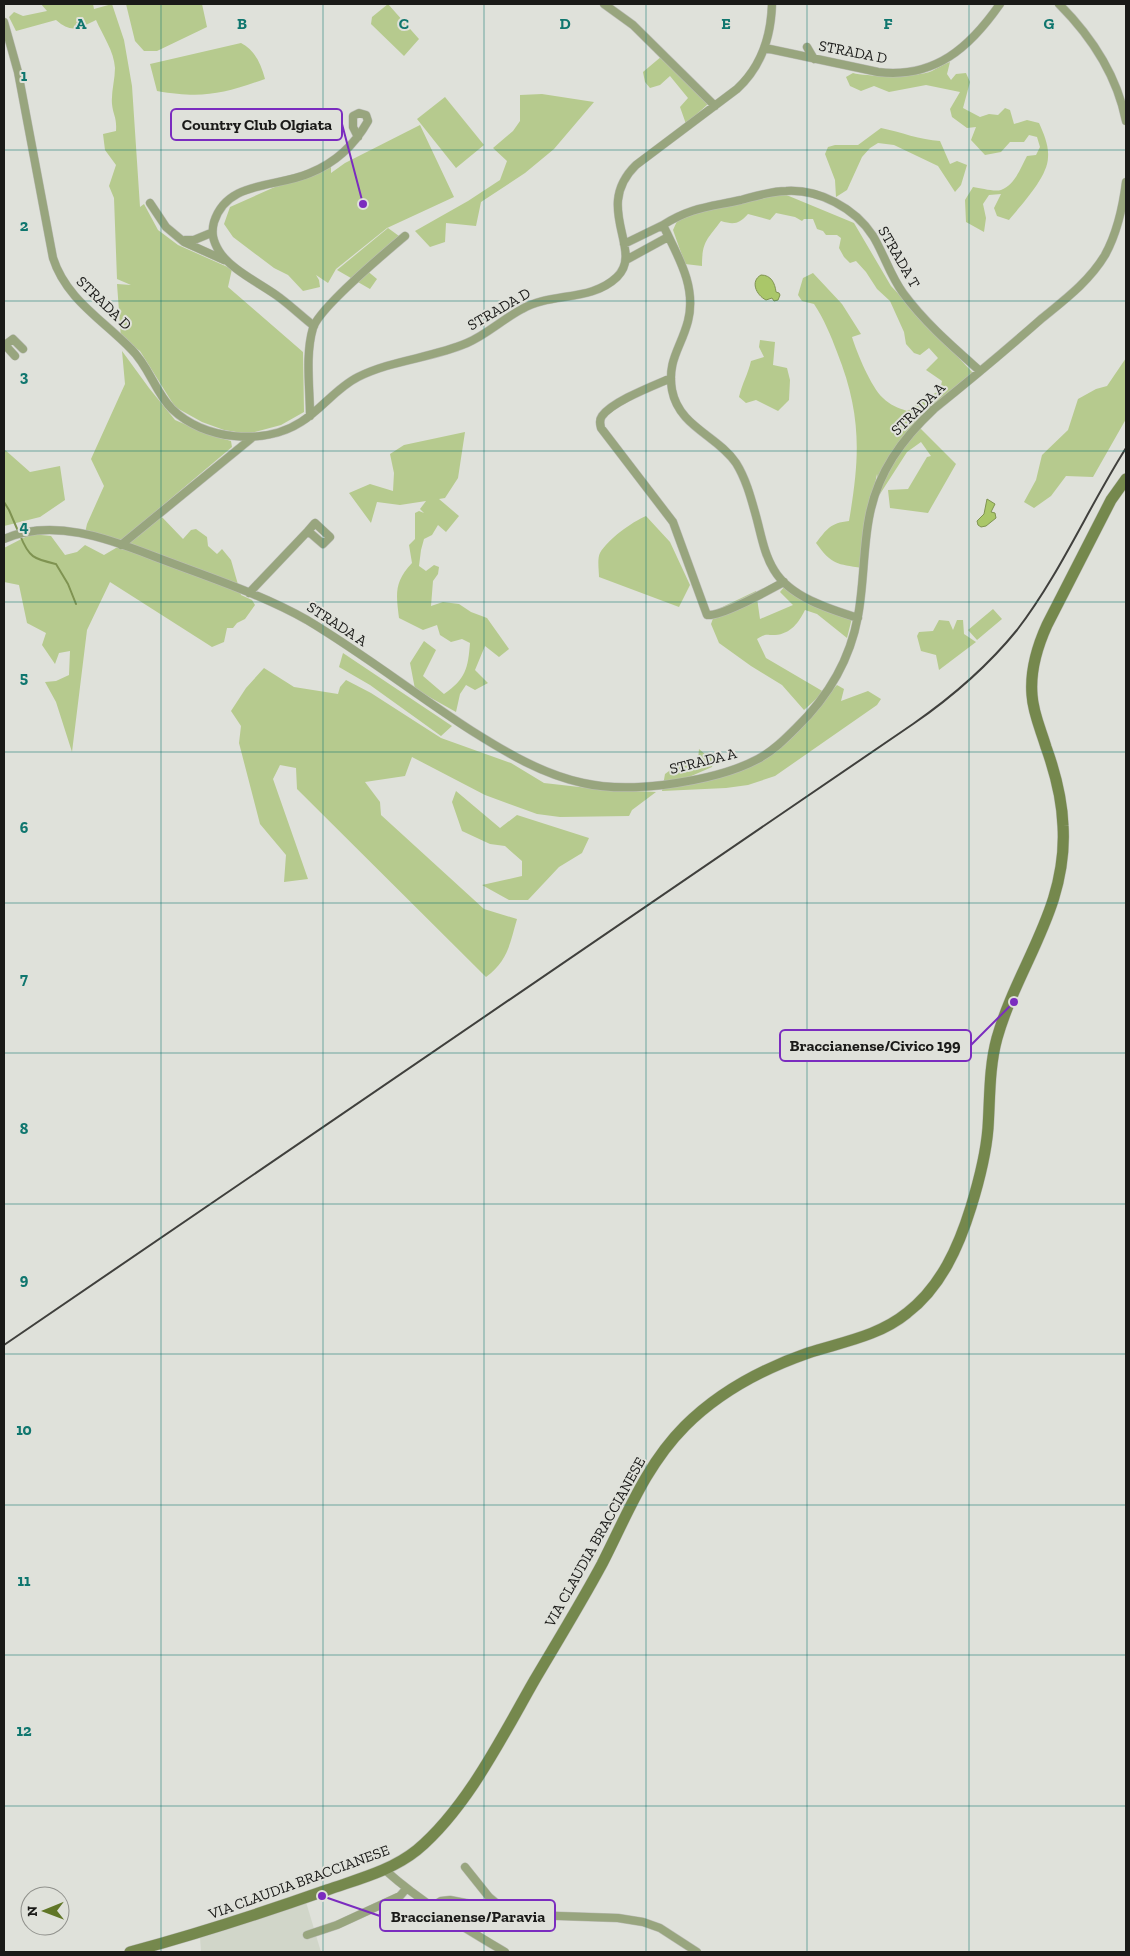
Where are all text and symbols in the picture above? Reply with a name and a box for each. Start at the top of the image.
text: A [76,14,87,33]
text: B [237,14,247,33]
text: C [399,14,409,33]
text: D [559,14,571,33]
text: E [721,14,731,33]
text: F [883,14,893,33]
text: G [1044,14,1055,33]
street label: STRADA D [817,37,889,67]
text: 1 [21,66,28,85]
callout: Country Club Olgiata [171,109,342,140]
text: Country Club Olgiata [182,115,332,134]
text: 2 [20,216,29,235]
street label: STRADA T [874,223,924,291]
street label: STRADA D [73,272,135,334]
street label: STRADA D [464,284,534,334]
text: 3 [20,367,29,386]
street label: STRADA A [887,379,949,439]
text: 4 [19,517,29,536]
street label: STRADA A [303,598,371,650]
text: 5 [20,668,28,687]
street label: STRADA A [668,744,739,778]
text: 6 [20,818,29,837]
text: 7 [20,969,28,988]
callout: Braccianense/Civico 199 [780,1030,971,1061]
text: Braccianense/Civico 199 [789,1036,961,1055]
text: 8 [20,1119,29,1138]
text: 9 [20,1270,29,1289]
text: 10 [16,1420,32,1439]
street label: VIA CLAUDIA BRACCIANESE [540,1454,649,1631]
text: 11 [18,1571,31,1590]
text: 12 [16,1721,32,1740]
street label: VIA CLAUDIA BRACCIANESE [205,1841,392,1923]
north arrow [20,1886,70,1936]
callout: Braccianense/Paravia [380,1900,555,1931]
text: N [24,1905,41,1917]
text: Braccianense/Paravia [391,1907,545,1926]

